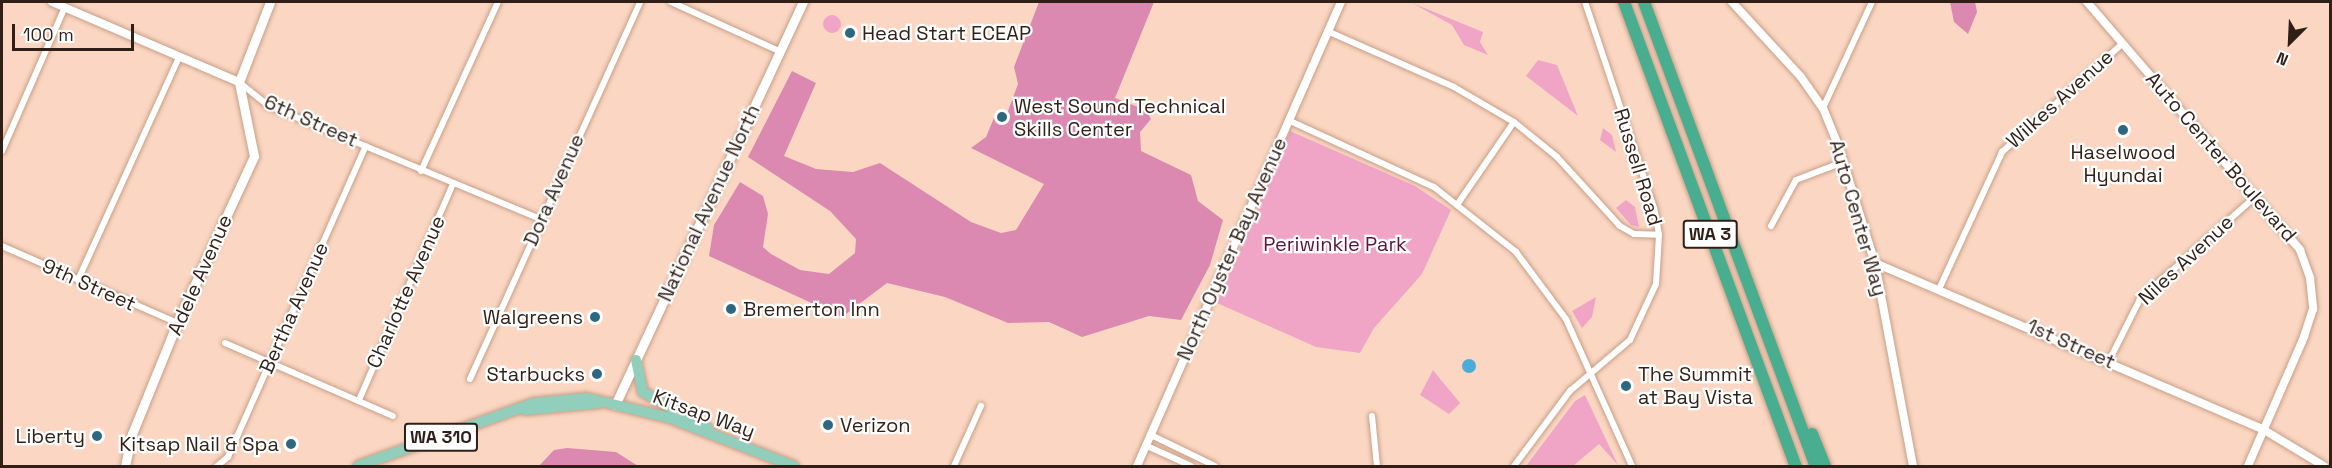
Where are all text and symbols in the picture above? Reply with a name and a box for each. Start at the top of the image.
scale bar [15,12,136,50]
north arrow [2260,12,2320,72]
place label: Head Start ECEAP [862,21,1031,45]
text: 100 m [23,23,74,46]
marker: Head Start ECEAP [843,26,857,40]
street label: Wilkes Avenue [2002,45,2118,153]
text: N [2273,47,2292,71]
street label: Auto Center Boulevard [2141,67,2301,247]
street label: 6th Street [260,90,362,152]
place label: West Sound Technical Skills Center [1014,94,1226,141]
street label: National Avenue North [653,101,765,305]
street label: Russell Road [1609,105,1667,229]
marker: West Sound Technical Skills Center [995,110,1009,124]
marker: Haselwood Hyundai [2116,123,2130,137]
street label: Dora Avenue [519,130,589,250]
street label: North Oyster Bay Avenue [1172,134,1292,364]
street label: Auto Center Way [1824,137,1892,299]
place label: Haselwood Hyundai [2070,140,2176,187]
street label: Niles Avenue [2133,210,2239,310]
street label: Adele Avenue [163,211,237,339]
street label: Charlotte Avenue [362,212,450,372]
road number: WA 3 [1682,219,1738,249]
park label: Periwinkle Park [1263,232,1407,256]
street label: Bertha Avenue [254,239,334,377]
street label: 9th Street [38,254,140,316]
place label: Bremerton Inn [743,297,880,321]
marker: Bremerton Inn [724,302,738,316]
place label: Walgreens [483,305,583,329]
marker: Walgreens [588,310,602,324]
street label: 1st Street [2023,314,2119,374]
place label: Starbucks [486,362,585,386]
place label: The Summit at Bay Vista [1638,362,1753,409]
marker: Starbucks [590,367,604,381]
marker: The Summit at Bay Vista [1619,379,1633,393]
street label: Kitsap Way [650,384,758,444]
place label: Verizon [840,413,911,437]
marker: Verizon [821,418,835,432]
road number: WA 310 [404,422,478,452]
place label: Liberty [15,424,85,448]
marker: Liberty [90,429,104,443]
place label: Kitsap Nail & Spa [119,432,279,456]
marker: Kitsap Nail & Spa [284,437,298,451]

